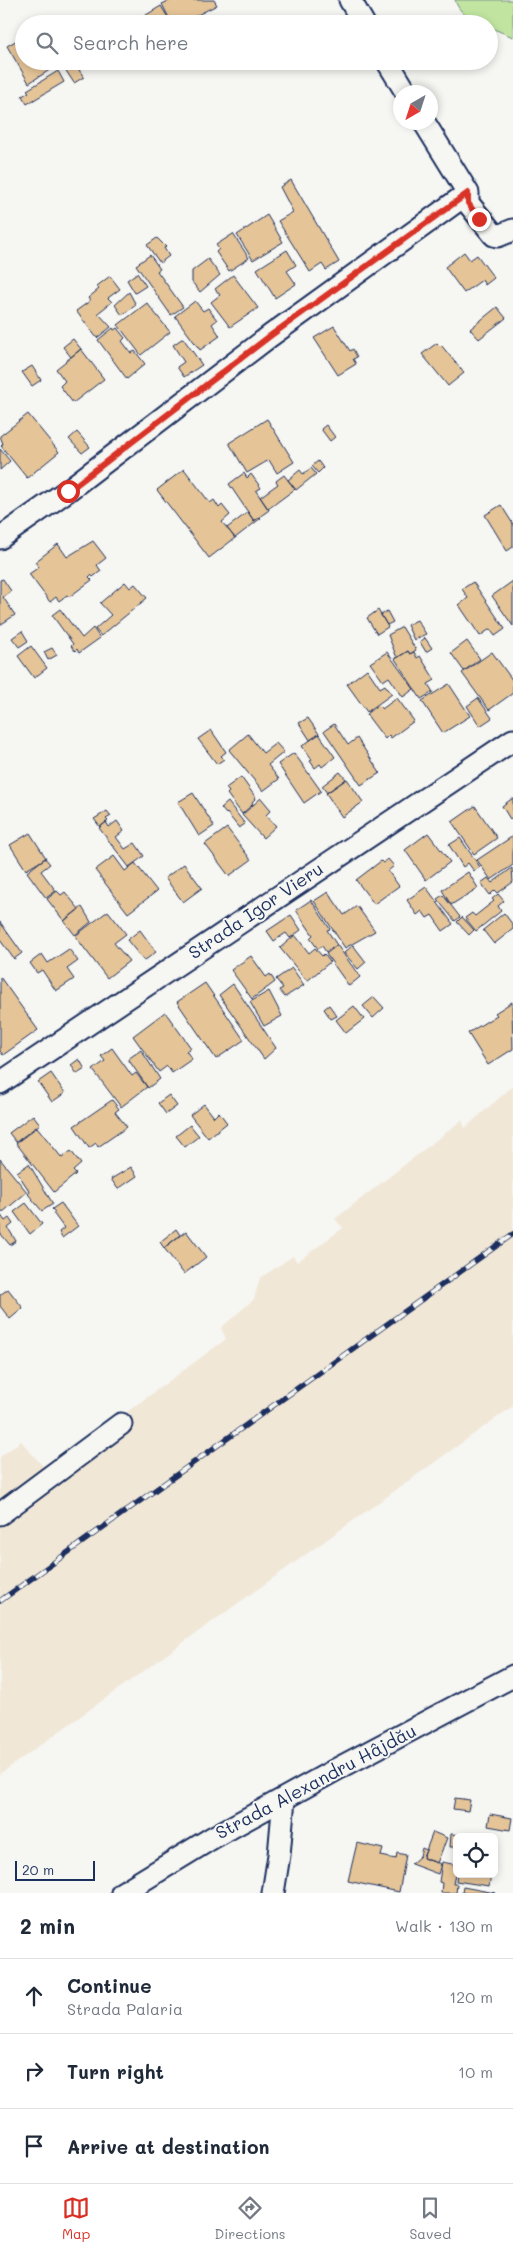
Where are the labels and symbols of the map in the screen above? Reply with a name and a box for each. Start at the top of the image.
north arrow [393,85,438,130]
route end [468,208,491,231]
route start [57,480,80,503]
street label: Strada Igor Vieru [183,856,327,964]
street label: Strada Alexandru Hâjdău [211,1718,420,1844]
scale bar [15,1858,95,1881]

